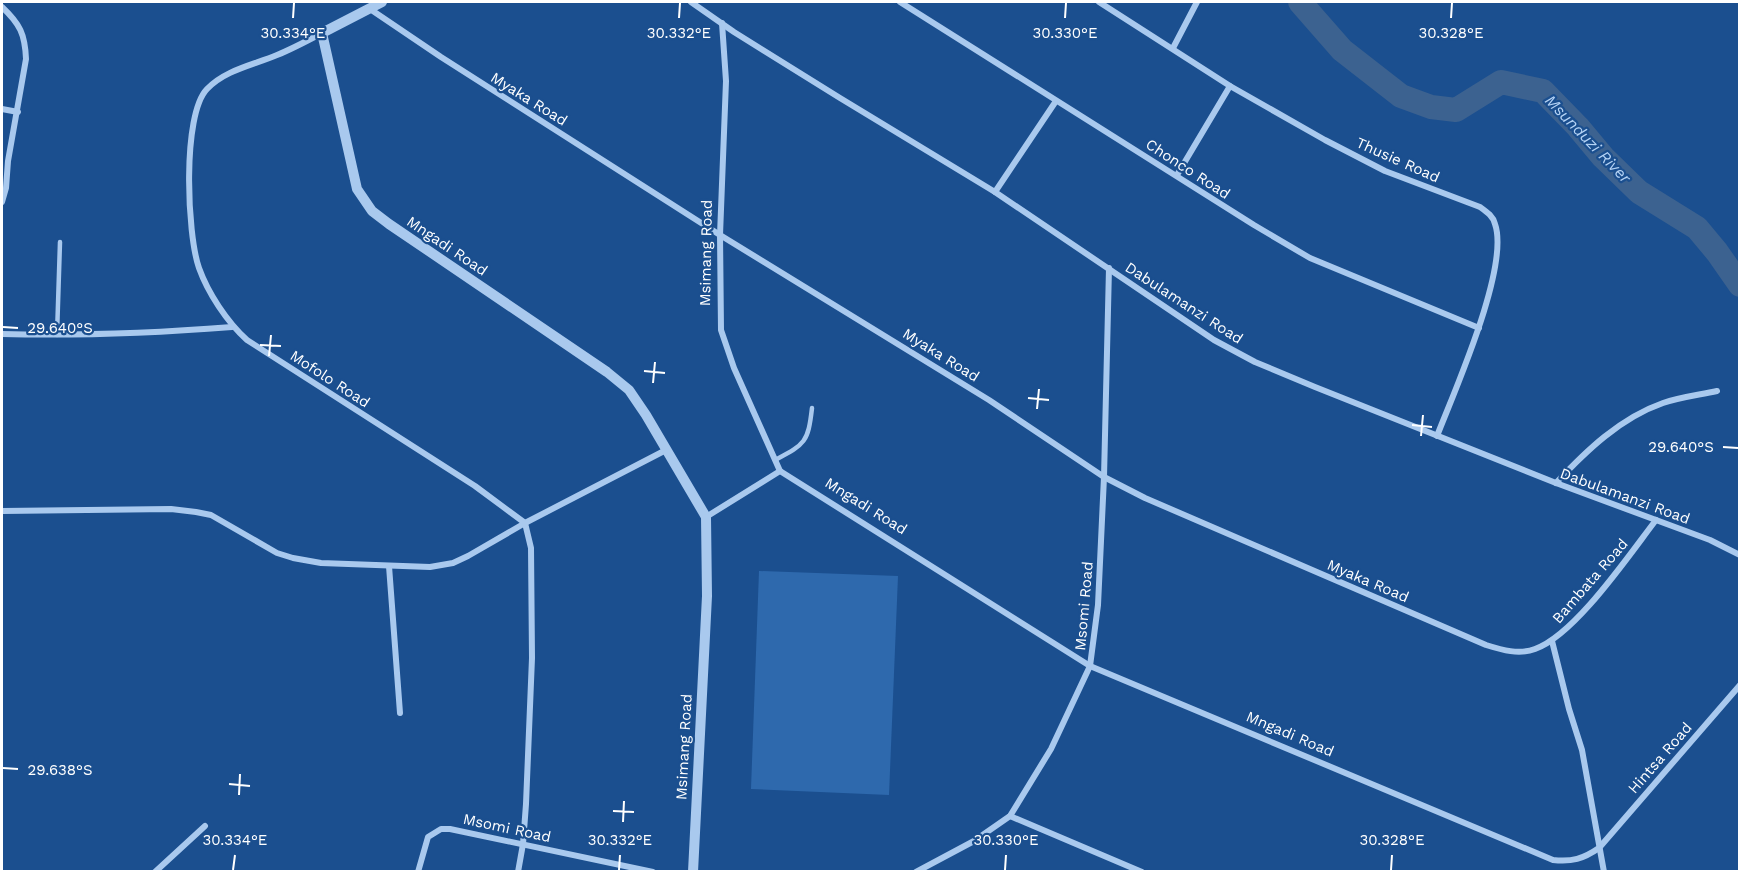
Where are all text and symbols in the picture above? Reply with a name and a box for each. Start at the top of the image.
text: 30.334°E [261,24,325,42]
text: 30.332°E [647,24,711,42]
text: 30.330°E [1033,24,1098,42]
text: 30.328°E [1419,24,1483,42]
street label: Myaka Road [487,68,571,130]
water label: Msunduzi River [1541,91,1635,188]
street label: Thusie Road [1353,134,1443,186]
street label: Chonco Road [1142,135,1234,203]
street label: Msimang Road [696,200,716,306]
street label: Mngadi Road [403,212,491,280]
street label: Dabulamanzi Road [1122,258,1246,348]
text: 29.640°S [27,319,93,337]
street label: Myaka Road [899,324,983,386]
street label: Mofolo Road [287,347,373,411]
text: 29.640°S [1648,438,1714,456]
street label: Dabulamanzi Road [1558,464,1692,528]
street label: Mngadi Road [822,474,910,538]
street label: Bambata Road [1548,535,1632,627]
street label: Myaka Road [1324,556,1412,606]
street label: Msomi Road [1071,561,1097,651]
street label: Msimang Road [672,693,696,801]
street label: Mngadi Road [1243,707,1337,761]
street label: Hintsa Road [1624,719,1696,797]
text: 29.638°S [27,761,93,779]
street label: Msomi Road [461,810,553,846]
text: 30.334°E [203,831,267,849]
text: 30.332°E [588,831,652,849]
text: 30.330°E [974,831,1039,849]
text: 30.328°E [1360,831,1424,849]

